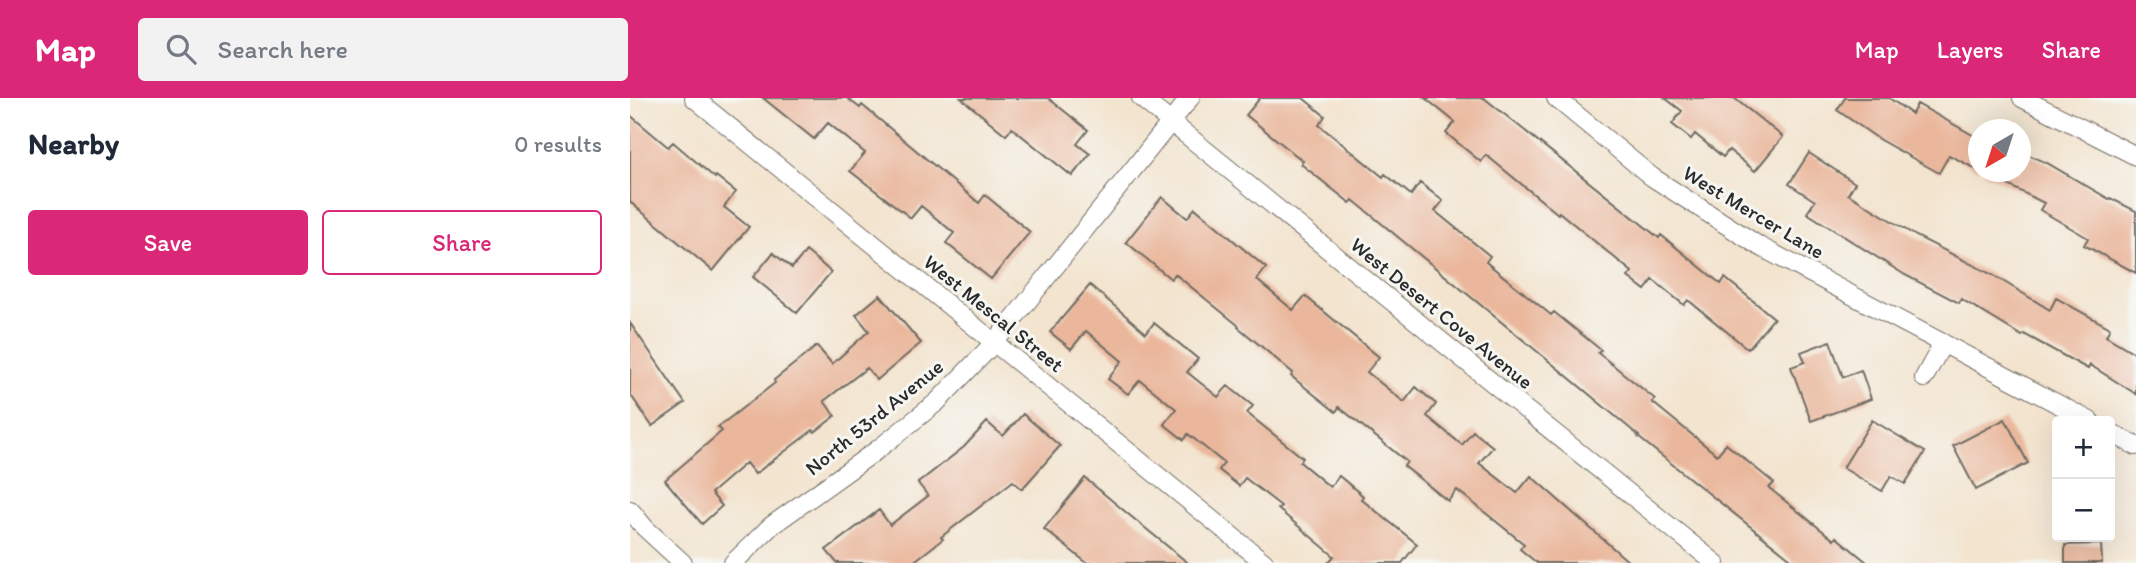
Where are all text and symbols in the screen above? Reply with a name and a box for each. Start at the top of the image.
search box [138,18,628,81]
text: Map [35,30,96,69]
icon: search [162,30,200,68]
text: Search here [218,33,348,65]
text: Map [1855,35,1899,64]
text: Layers [1937,35,2004,64]
text: Share [2042,35,2101,64]
north arrow [1968,119,2031,182]
text: Nearby [28,125,119,162]
text: 0 results [514,130,602,158]
street label: West Mercer Lane [1679,160,1829,264]
button: Save [28,210,308,275]
button: Share [322,210,602,275]
street label: West Desert Cove Avenue [1346,232,1538,394]
street label: West Mescal Street [919,249,1069,377]
street label: North 53rd Avenue [800,354,948,480]
map controls [2052,416,2115,542]
button: + [2052,416,2115,479]
button: − [2052,479,2115,542]

